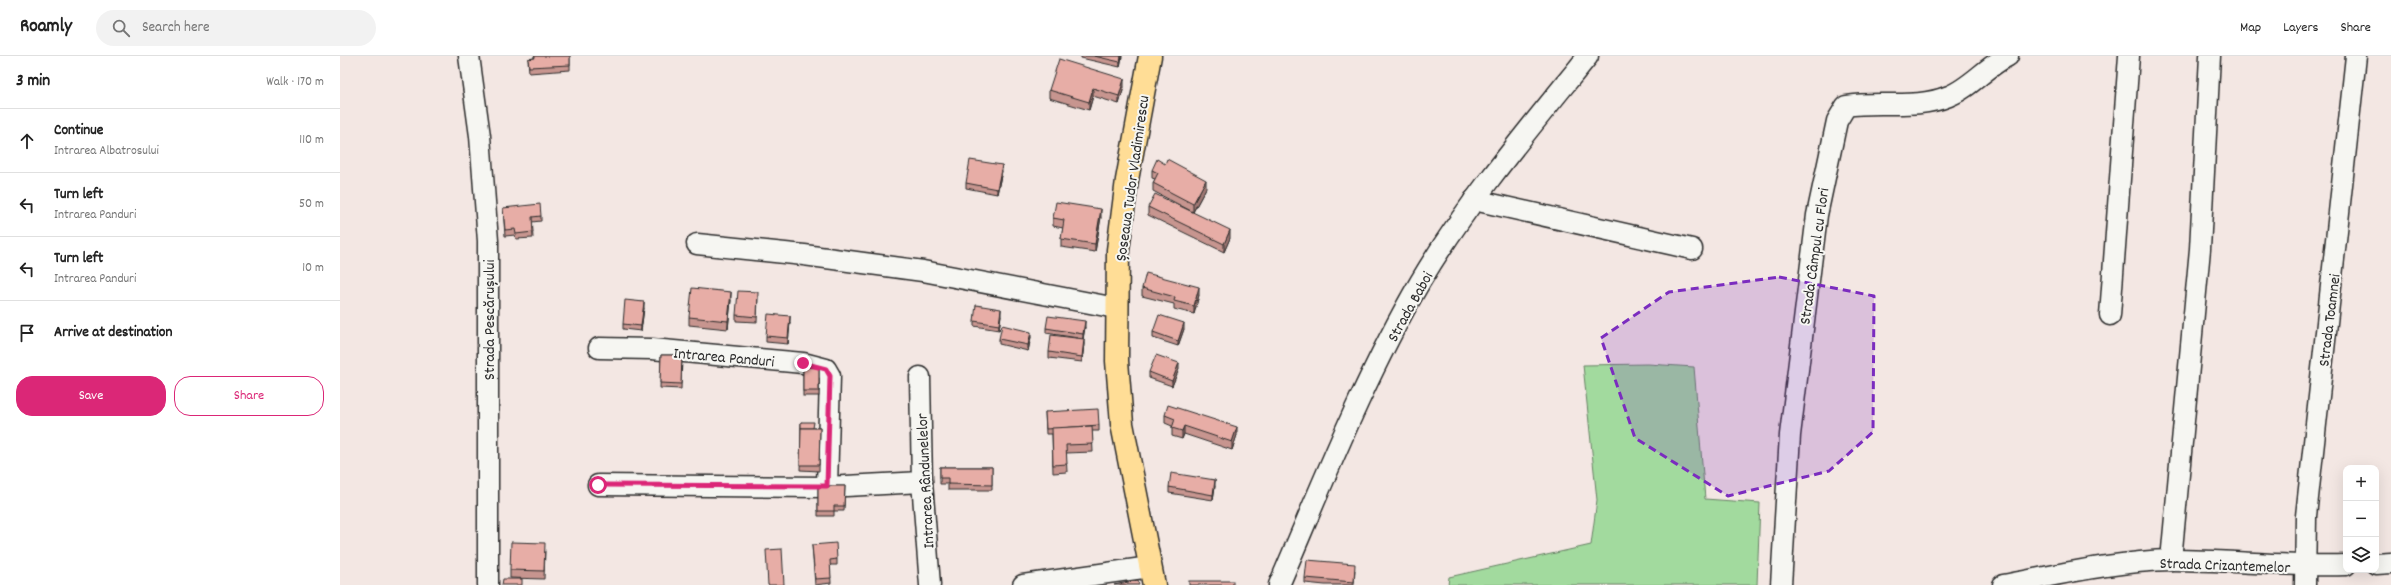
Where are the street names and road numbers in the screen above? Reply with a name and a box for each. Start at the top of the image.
street label: Șoseaua Tudor Vladimirescu [1110,94,1156,263]
street label: Strada Câmpul cu Flori [1795,187,1836,326]
street label: Strada Pescărușului [479,260,502,380]
street label: Strada Baboi [1382,268,1440,347]
street label: Strada Toamnei [2313,273,2348,368]
street label: Intrarea Panduri [672,343,775,374]
street label: Intrarea Rândunelelor [911,413,942,549]
street label: Strada Crizantemelor [2159,553,2291,580]

